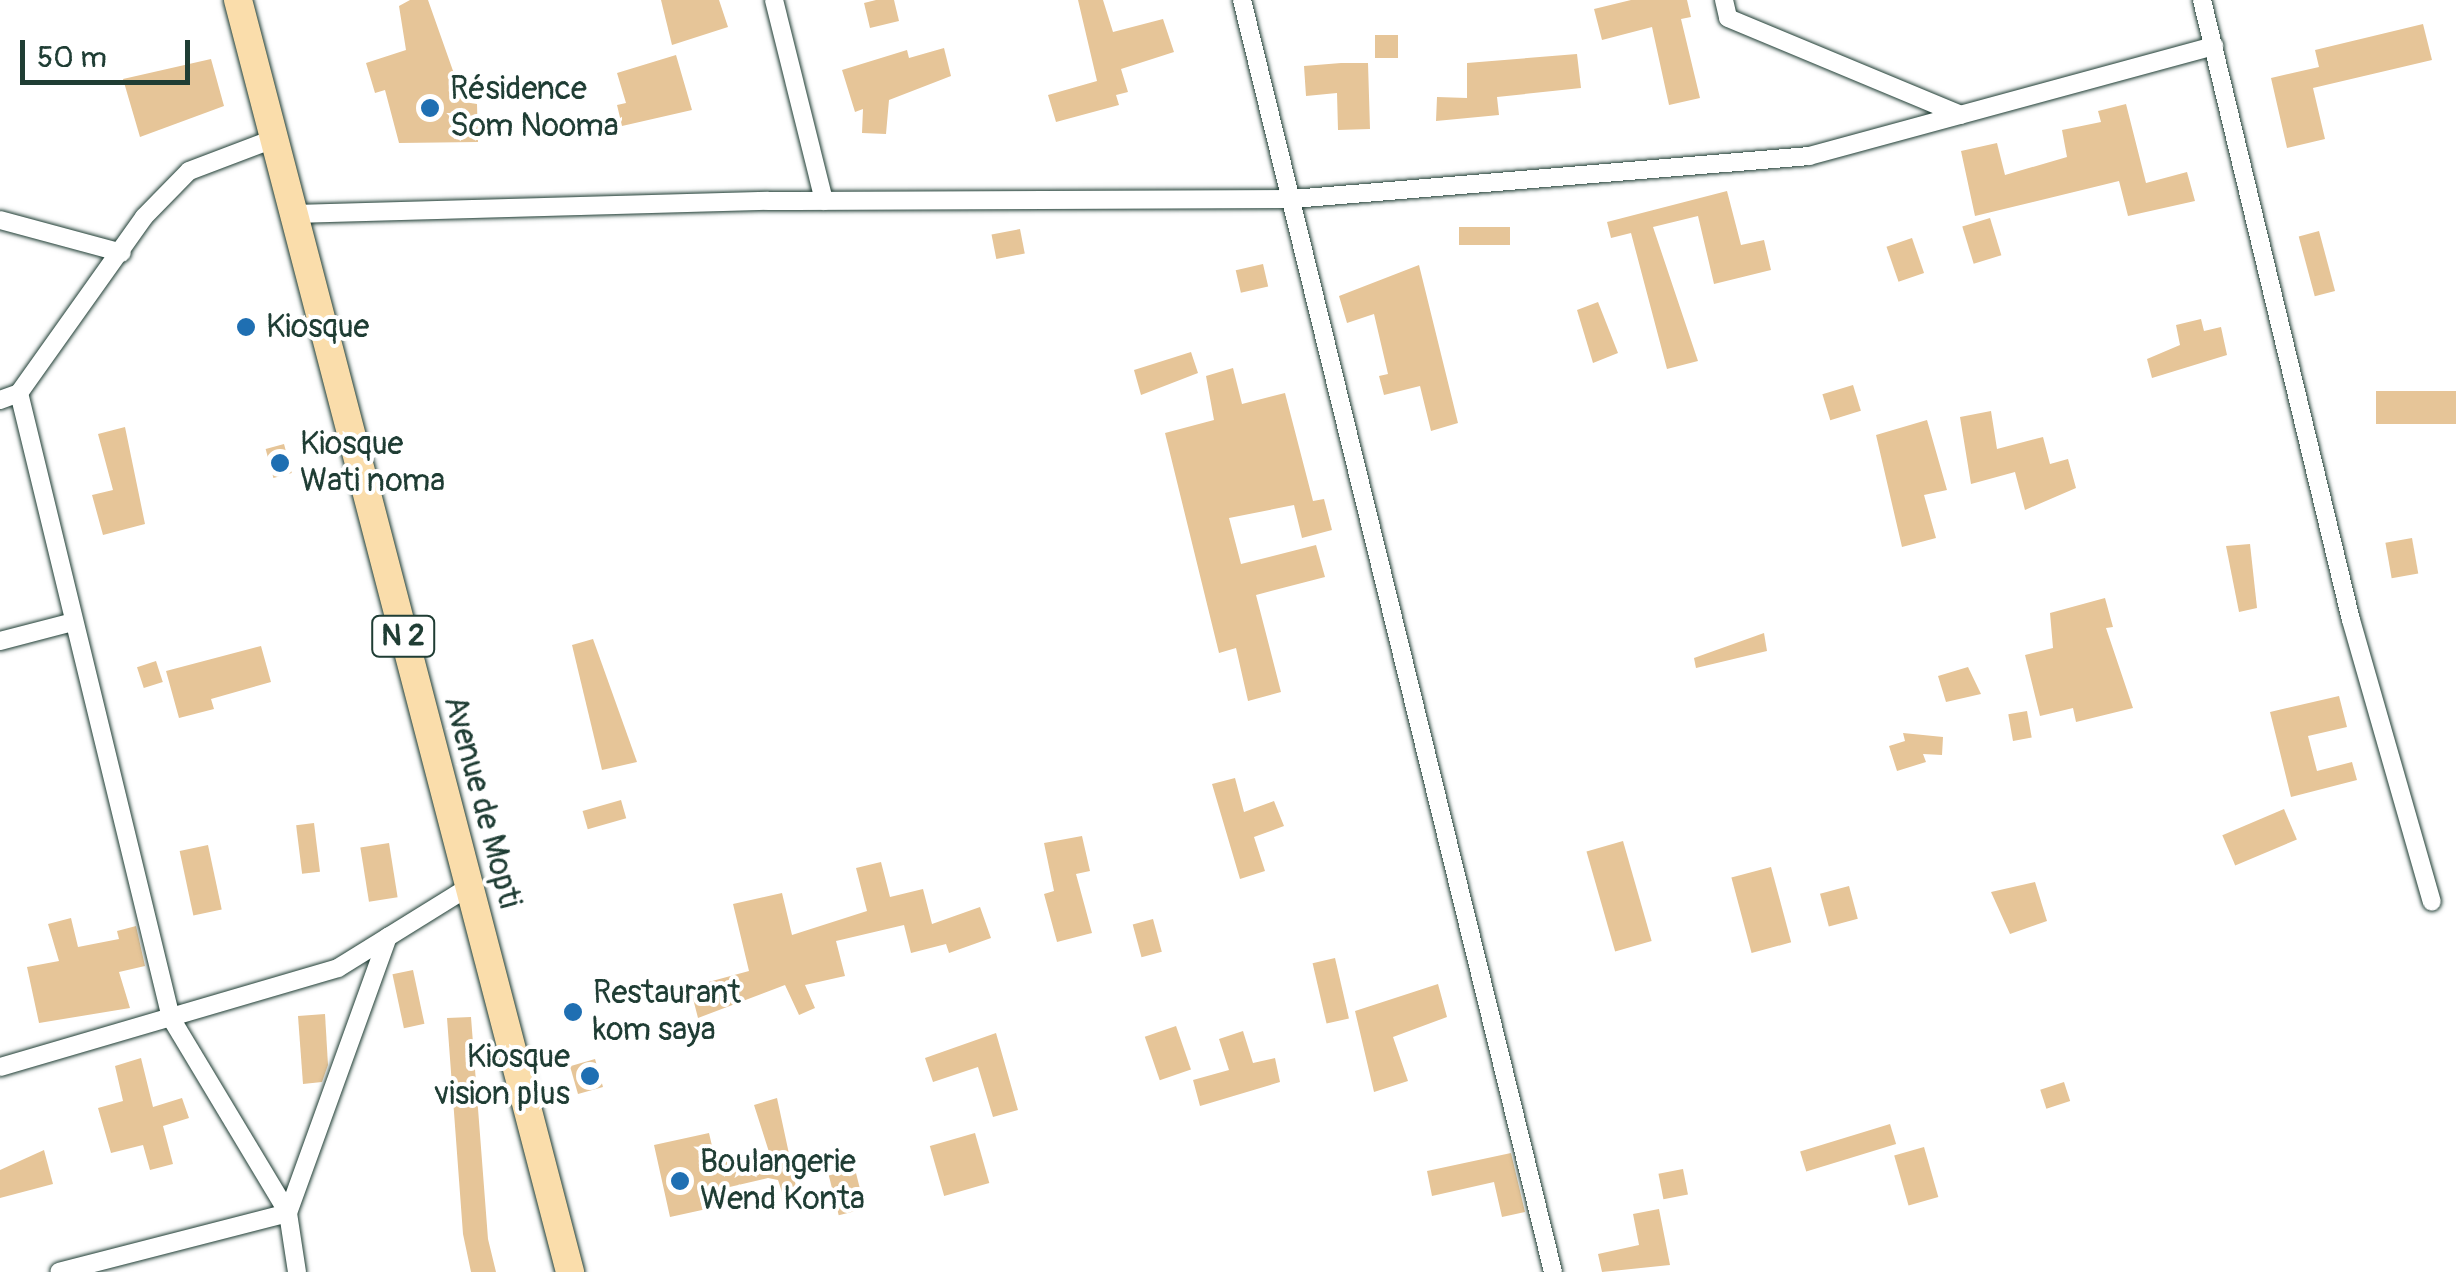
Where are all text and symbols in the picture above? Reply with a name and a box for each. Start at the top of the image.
scale bar [25,20,195,82]
text: 50 m [37,39,107,76]
place label: Résidence Som Nooma [450,71,619,146]
marker: Résidence Som Nooma [419,97,441,119]
place label: Kiosque [266,308,369,346]
marker: Kiosque [235,316,257,338]
place label: Kiosque Wati noma [300,426,445,501]
marker: Kiosque Wati noma [269,452,291,474]
road number: N 2 [370,611,436,661]
street label: Avenue de Mopti [435,692,529,912]
place label: Restaurant kom saya [593,975,741,1050]
marker: Restaurant kom saya [562,1001,584,1023]
place label: Kiosque vision plus [435,1039,570,1114]
marker: Kiosque vision plus [579,1065,601,1087]
place label: Boulangerie Wend Konta [700,1144,865,1219]
marker: Boulangerie Wend Konta [669,1170,691,1192]

